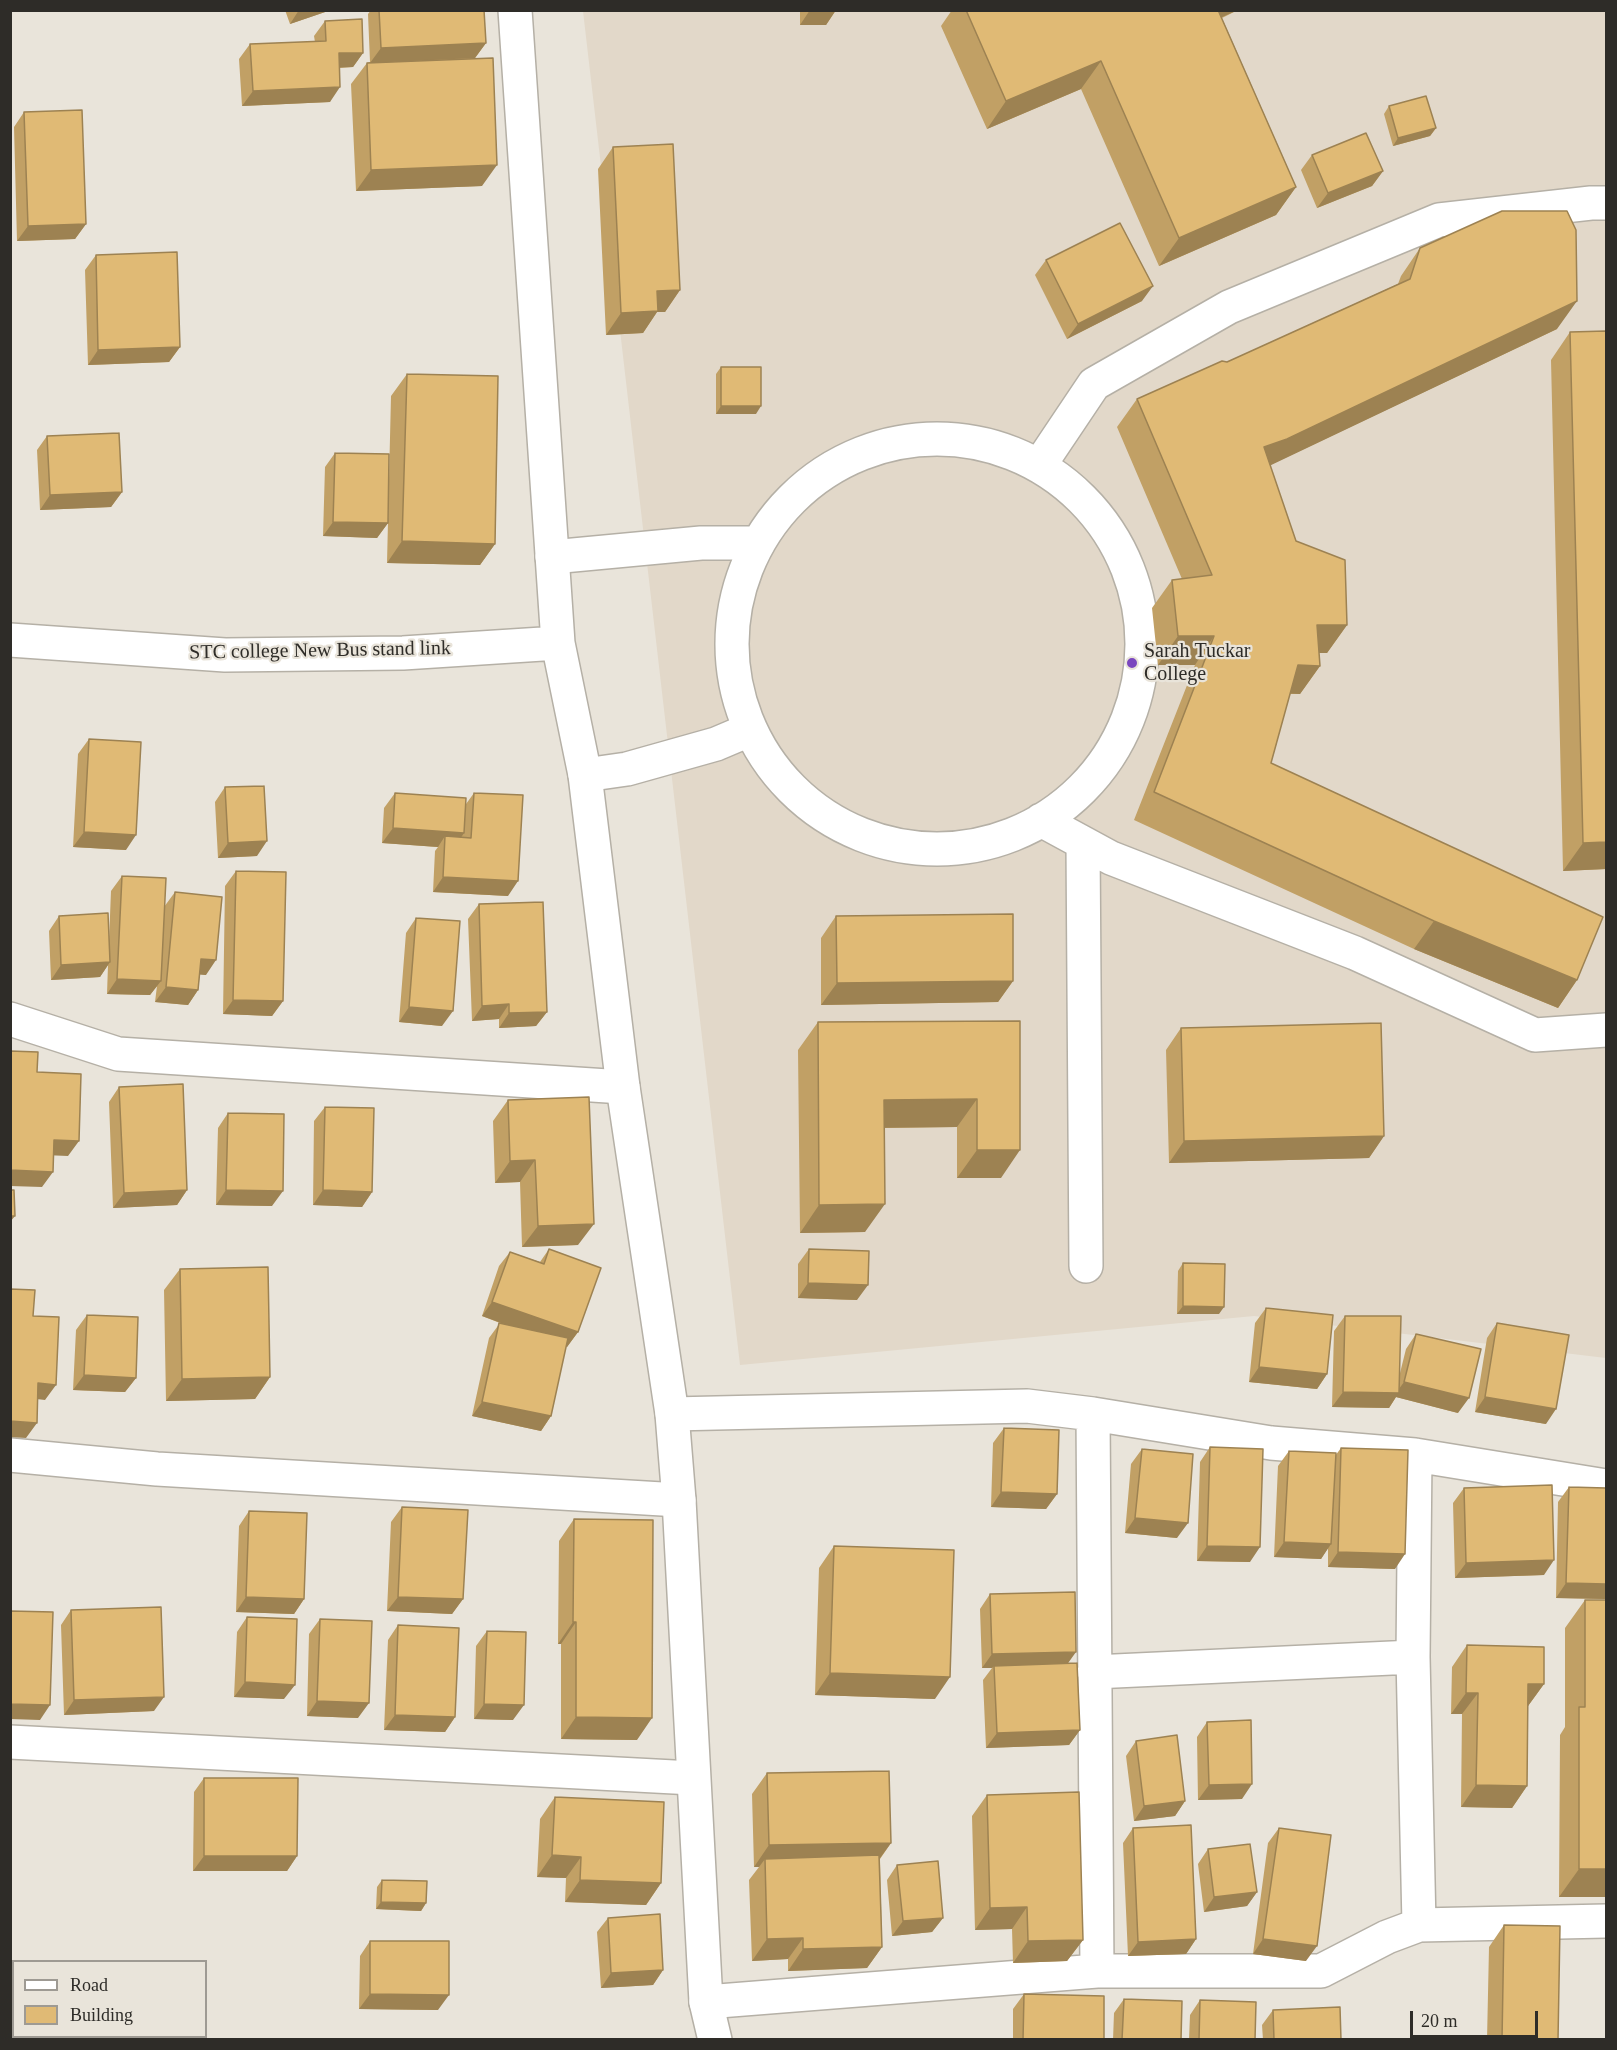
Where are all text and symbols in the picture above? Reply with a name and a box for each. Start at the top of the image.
street label: STC college New Bus stand link [189,637,451,665]
place label: Sarah Tuckar College [1144,640,1250,687]
marker: Sarah Tuckar College [1125,656,1139,670]
legend [12,1960,207,2038]
text: Road [70,1975,108,1995]
scale bar [1413,1999,1540,2037]
text: Building [70,2005,133,2025]
text: 20 m [1421,2011,1458,2031]

